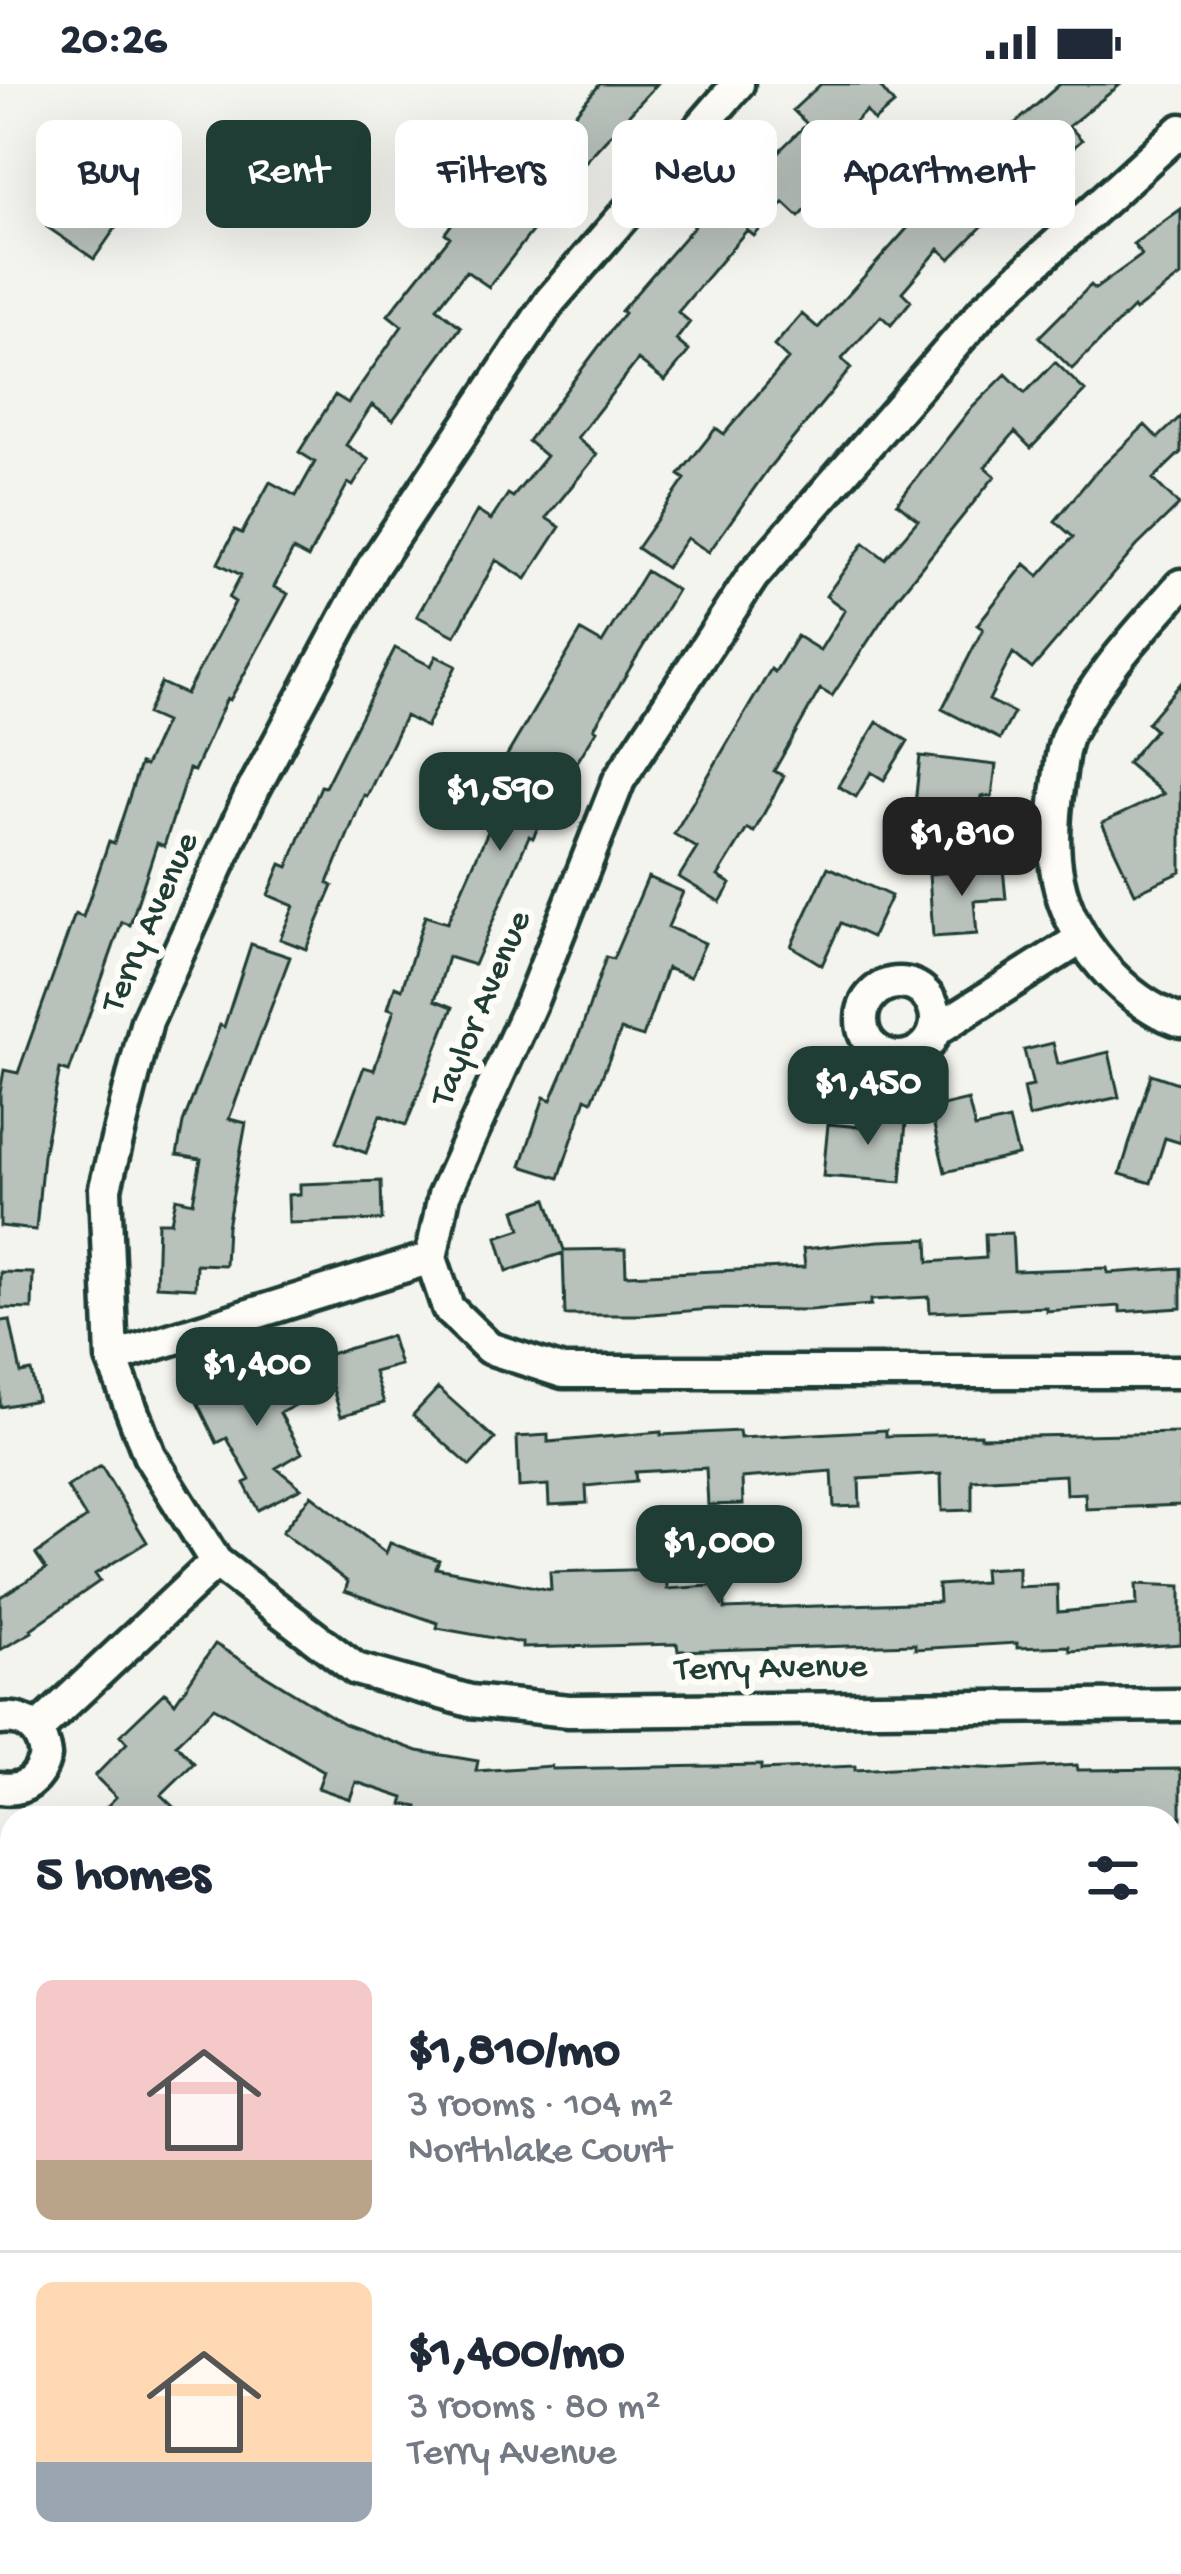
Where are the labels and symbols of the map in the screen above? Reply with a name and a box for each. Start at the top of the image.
pin: $1,590 [402,752,598,854]
pin: $1,810 [864,797,1060,899]
street label: Terry Avenue [92,826,211,1021]
street label: Taylor Avenue [422,905,544,1115]
pin: $1,450 [770,1046,966,1148]
pin: $1,400 [159,1327,355,1429]
pin: $1,000 [621,1505,817,1607]
street label: Terry Avenue [672,1647,868,1693]

